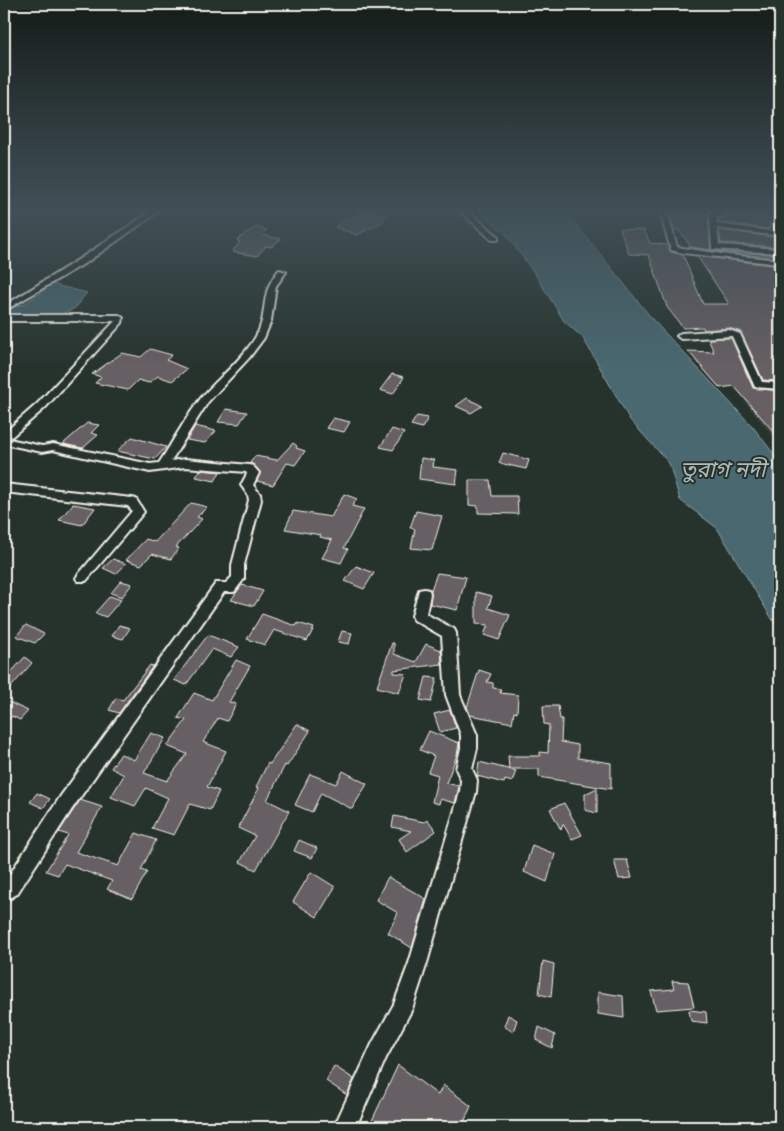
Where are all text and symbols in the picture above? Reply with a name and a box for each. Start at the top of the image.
water label: তুরাগ নদী [680,456,770,484]

